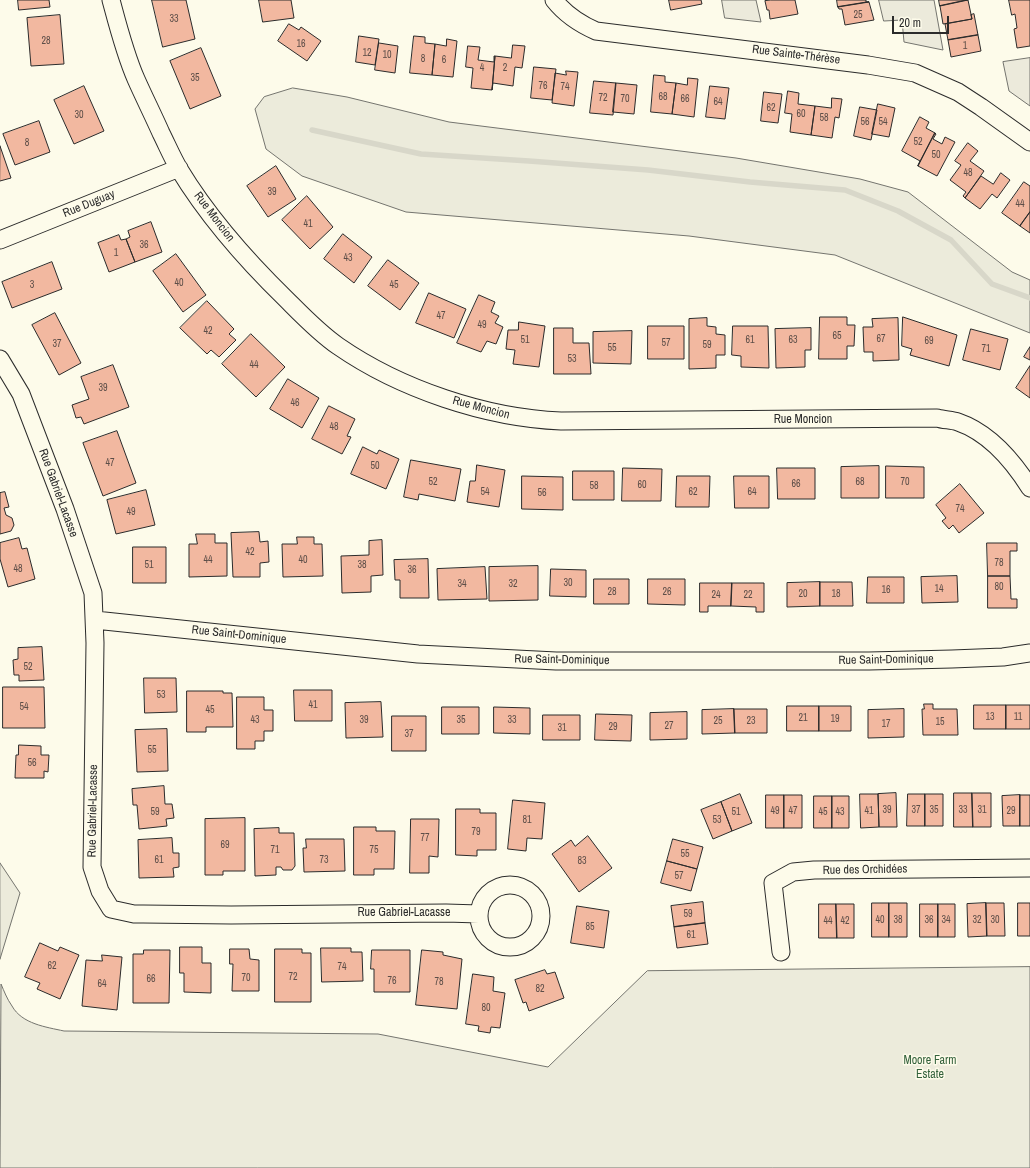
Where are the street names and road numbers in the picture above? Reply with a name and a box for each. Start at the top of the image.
street label: Rue Sainte-Thérèse [751,42,841,68]
street label: Rue Duguay [61,187,117,221]
street label: Rue Moncion [191,189,237,245]
street label: Rue Moncion [451,393,511,423]
street label: Rue Moncion [774,413,832,427]
street label: Rue Gabriel-Lacasse [35,447,81,539]
street label: Rue Saint-Dominique [191,623,287,647]
street label: Rue Saint-Dominique [514,652,610,668]
street label: Rue Saint-Dominique [838,652,934,668]
street label: Rue Gabriel-Lacasse [85,764,101,858]
street label: Rue des Orchidées [822,862,908,878]
street label: Rue Gabriel-Lacasse [358,906,450,920]

